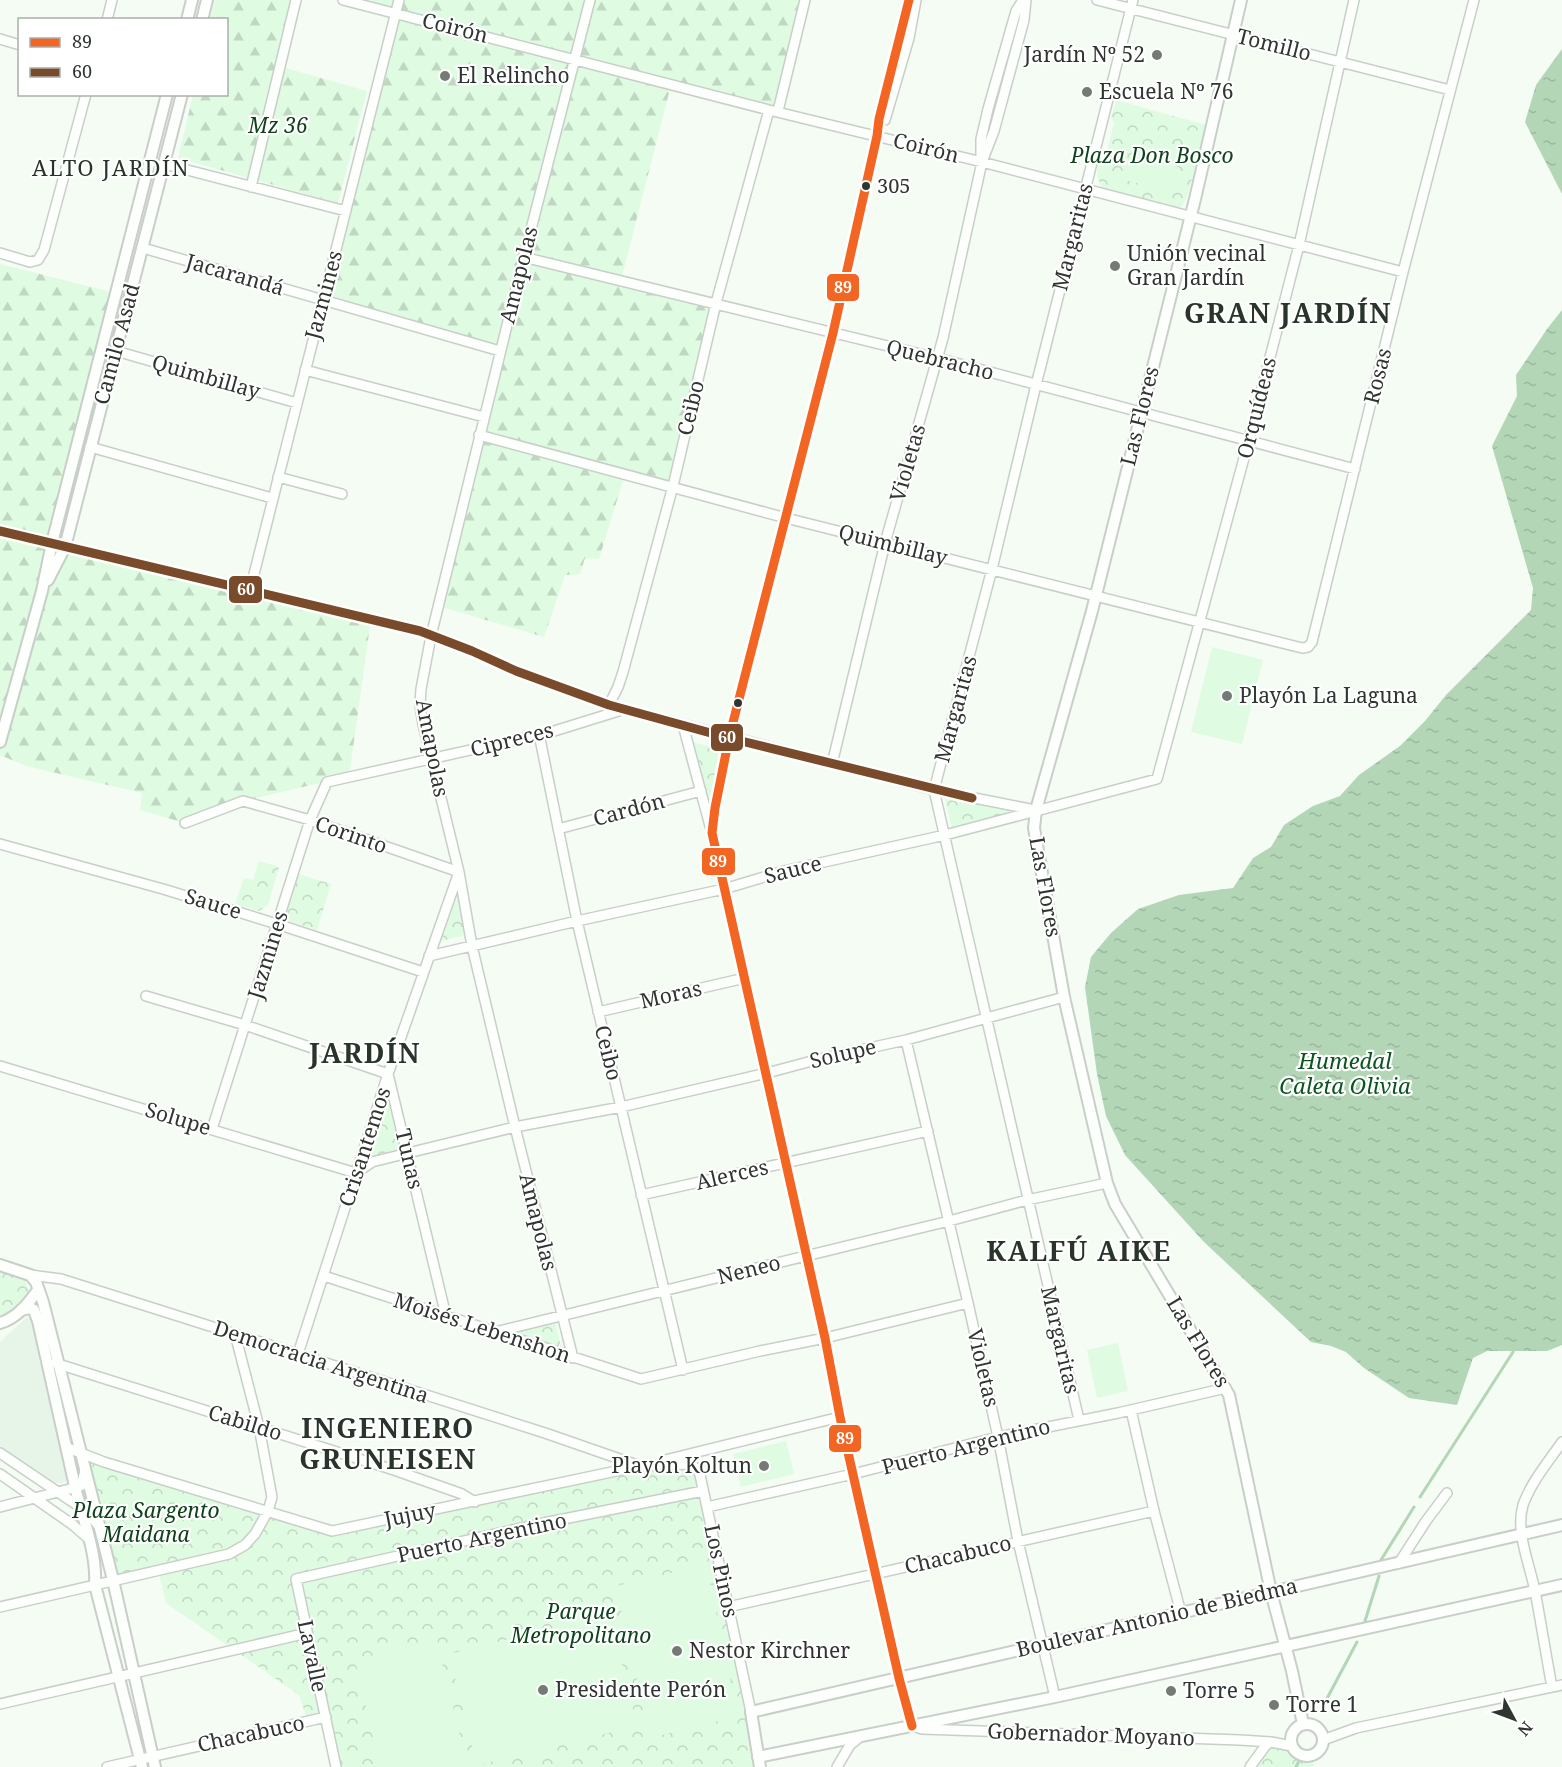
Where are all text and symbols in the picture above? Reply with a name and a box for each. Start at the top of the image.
street label: Coirón [419,5,491,49]
legend [18,18,228,96]
street label: Tomillo [1234,21,1314,67]
text: 89 [72,29,92,53]
place label: Jardín Nº 52 [1023,40,1145,68]
marker: Jardín Nº 52 [1150,48,1164,62]
text: 60 [72,59,92,83]
place label: El Relincho [457,61,570,89]
marker: El Relincho [438,69,452,83]
place label: Escuela Nº 76 [1099,77,1234,105]
marker: Escuela Nº 76 [1080,85,1094,99]
park label: Mz 36 [247,111,308,139]
street label: Coirón [890,125,962,169]
park label: Plaza Don Bosco [1069,141,1234,169]
district label: ALTO JARDÍN [32,152,190,182]
place label: 305 [877,172,911,199]
marker: 305 [860,180,872,192]
street label: Margaritas [1045,180,1099,293]
street label: Amapolas [492,223,544,326]
place label: Unión vecinal Gran Jardín [1127,239,1266,291]
street label: Jacarandá [182,246,288,301]
street label: Jazmines [297,247,348,343]
marker: Unión vecinal Gran Jardín [1108,259,1122,273]
line badge: 89 [826,273,860,302]
text: 89 [834,276,852,298]
street label: Camilo Asad [86,280,146,407]
district label: GRAN JARDÍN [1184,294,1392,331]
street label: Quebracho [883,332,997,386]
street label: Rosas [1357,345,1397,407]
street label: Quimbillay [149,347,264,405]
street label: Orquídeas [1230,354,1282,462]
street label: Las Flores [1113,363,1165,468]
street label: Ceibo [670,377,710,438]
street label: Violetas [883,421,931,505]
street label: Quimbillay [836,517,951,571]
line badge: 60 [228,575,263,604]
text: 60 [237,578,255,600]
street label: Margaritas [927,652,983,765]
place label: Playón La Laguna [1239,681,1418,709]
marker: Playón La Laguna [1220,689,1234,703]
street label: Amapolas [410,696,456,799]
unlabelled marker [732,697,744,709]
street label: Cipreces [467,715,556,763]
line badge: 60 [710,723,744,752]
text: 60 [718,726,736,748]
street label: Cardón [590,786,668,832]
street label: Corinto [311,809,391,859]
street label: Las Flores [1023,834,1069,939]
line badge: 89 [701,847,736,876]
street label: Sauce [761,848,824,890]
text: 89 [709,850,727,872]
street label: Sauce [181,881,245,925]
street label: Jazmines [240,907,294,1003]
street label: Moras [637,973,704,1015]
street label: Ceibo [589,1022,629,1083]
street label: Solupe [807,1032,879,1074]
district label: JARDÍN [308,1034,421,1071]
water label: Humedal Caleta Olivia [1279,1045,1411,1100]
street label: Crisantemos [332,1083,397,1210]
street label: Solupe [142,1095,215,1141]
street label: Tunas [389,1126,430,1192]
street label: Alerces [693,1152,771,1196]
street label: Amapolas [513,1170,565,1273]
district label: KALFÚ AIKE [986,1232,1172,1269]
street label: Neneo [714,1248,783,1290]
street label: Margaritas [1035,1283,1087,1396]
street label: Moisés Lebenshon [390,1285,574,1369]
street label: Las Flores [1161,1291,1237,1392]
street label: Democracia Argentina [210,1313,432,1409]
street label: Violetas [961,1326,1007,1410]
street label: Cabildo [205,1398,286,1447]
district label: INGENIERO GRUNEISEN [299,1409,477,1477]
street label: Puerto Argentino [879,1412,1053,1481]
line badge: 89 [828,1424,862,1453]
text: 89 [836,1427,854,1449]
place label: Playón Koltun [611,1451,752,1479]
marker: Playón Koltun [757,1459,771,1473]
street label: Jujuy [380,1495,438,1533]
park label: Plaza Sargento Maidana [71,1496,220,1548]
street label: Puerto Argentino [394,1505,569,1569]
street label: Los Pinos [698,1522,746,1620]
street label: Chacabuco [902,1528,1014,1580]
street label: Boulevar Antonio de Biedma [1013,1571,1300,1663]
park label: Parque Metropolitano [510,1597,651,1649]
street label: Lavalle [292,1617,334,1694]
place label: Nestor Kirchner [689,1636,850,1664]
marker: Nestor Kirchner [670,1644,684,1658]
place label: Presidente Perón [555,1675,726,1703]
place label: Torre 5 [1183,1676,1255,1704]
marker: Presidente Perón [536,1683,550,1697]
marker: Torre 5 [1164,1684,1178,1698]
north arrow [1484,1689,1544,1749]
place label: Torre 1 [1286,1690,1358,1718]
marker: Torre 1 [1267,1698,1281,1712]
street label: Chacabuco [195,1708,307,1758]
street label: Gobernador Moyano [987,1716,1195,1752]
text: N [1513,1717,1538,1741]

